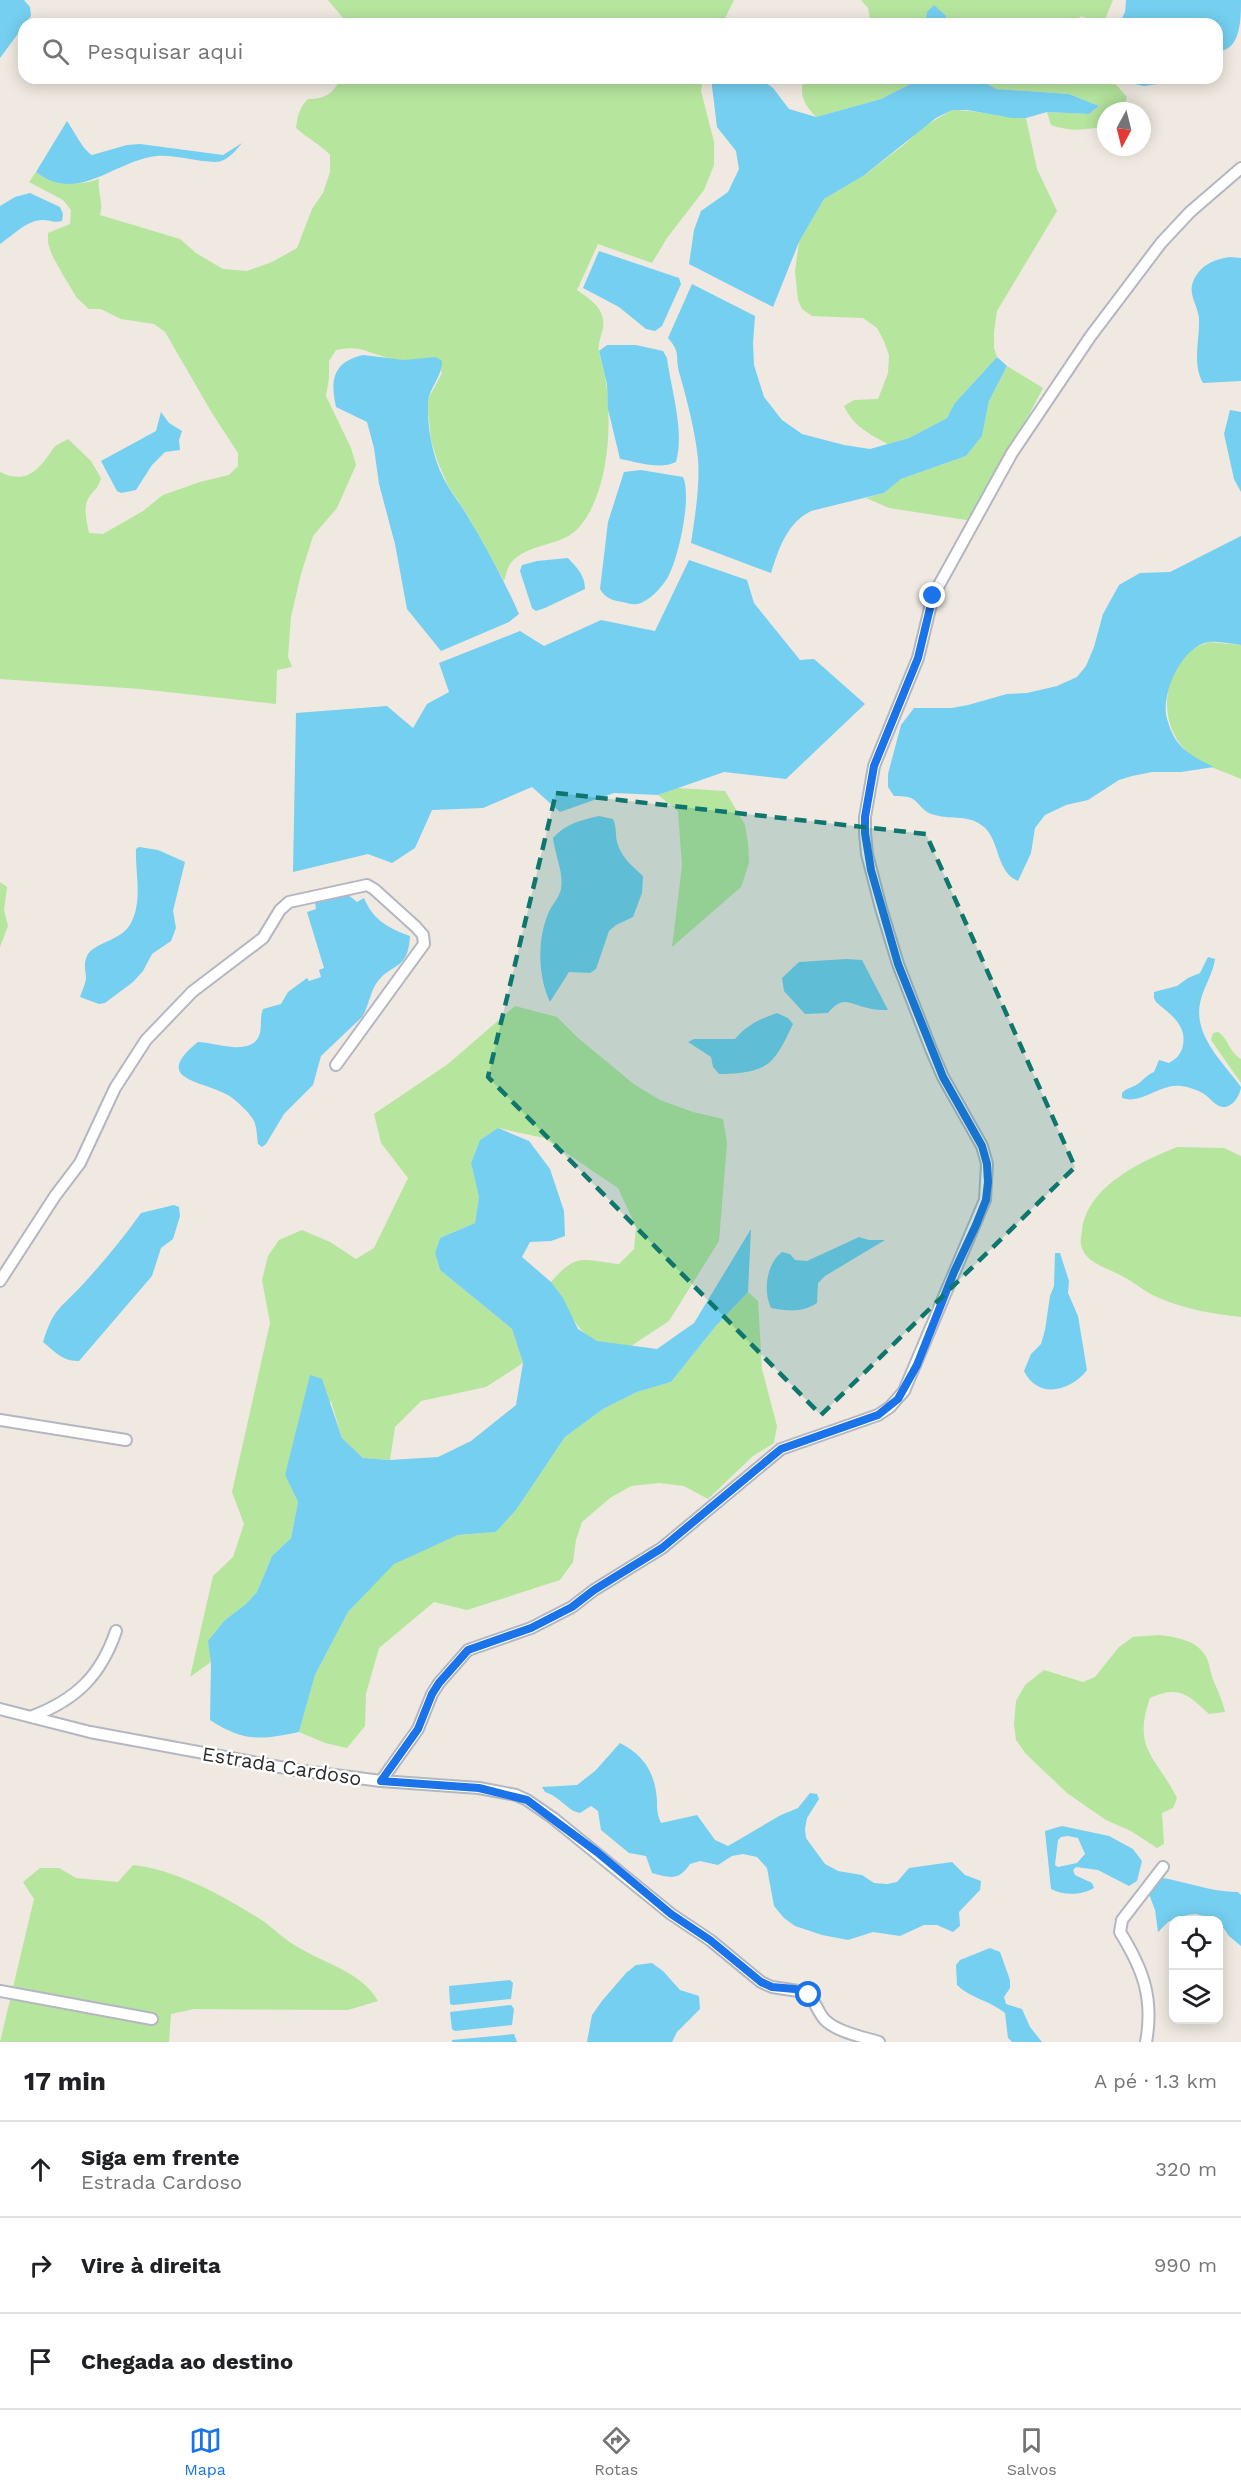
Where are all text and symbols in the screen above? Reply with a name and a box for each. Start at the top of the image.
search box [18,18,1223,84]
icon: search [39,35,72,68]
text: Pesquisar aqui [87,39,243,64]
north arrow [1097,102,1151,156]
route end [919,582,945,608]
street label: Estrada Cardoso [201,1742,363,1790]
map controls [1169,1916,1223,2024]
button: locate [1169,1916,1223,1970]
button: layers [1169,1970,1223,2024]
route start [795,1981,821,2007]
text: 17 min [24,2066,106,2096]
text: A pé · 1.3 km [1094,2069,1217,2093]
text: Siga em frente [81,2145,239,2170]
icon: ahead [24,2153,57,2186]
text: 320 m [1155,2157,1217,2181]
text: Estrada Cardoso [81,2170,242,2194]
icon: right [24,2249,57,2282]
text: Vire à direita [81,2253,221,2278]
text: 990 m [1154,2253,1217,2277]
icon: arrive [24,2345,57,2378]
text: Chegada ao destino [81,2349,293,2374]
tab: Mapa [184,2424,226,2479]
tab: Rotas [594,2424,638,2479]
tab: Salvos [1007,2424,1057,2479]

